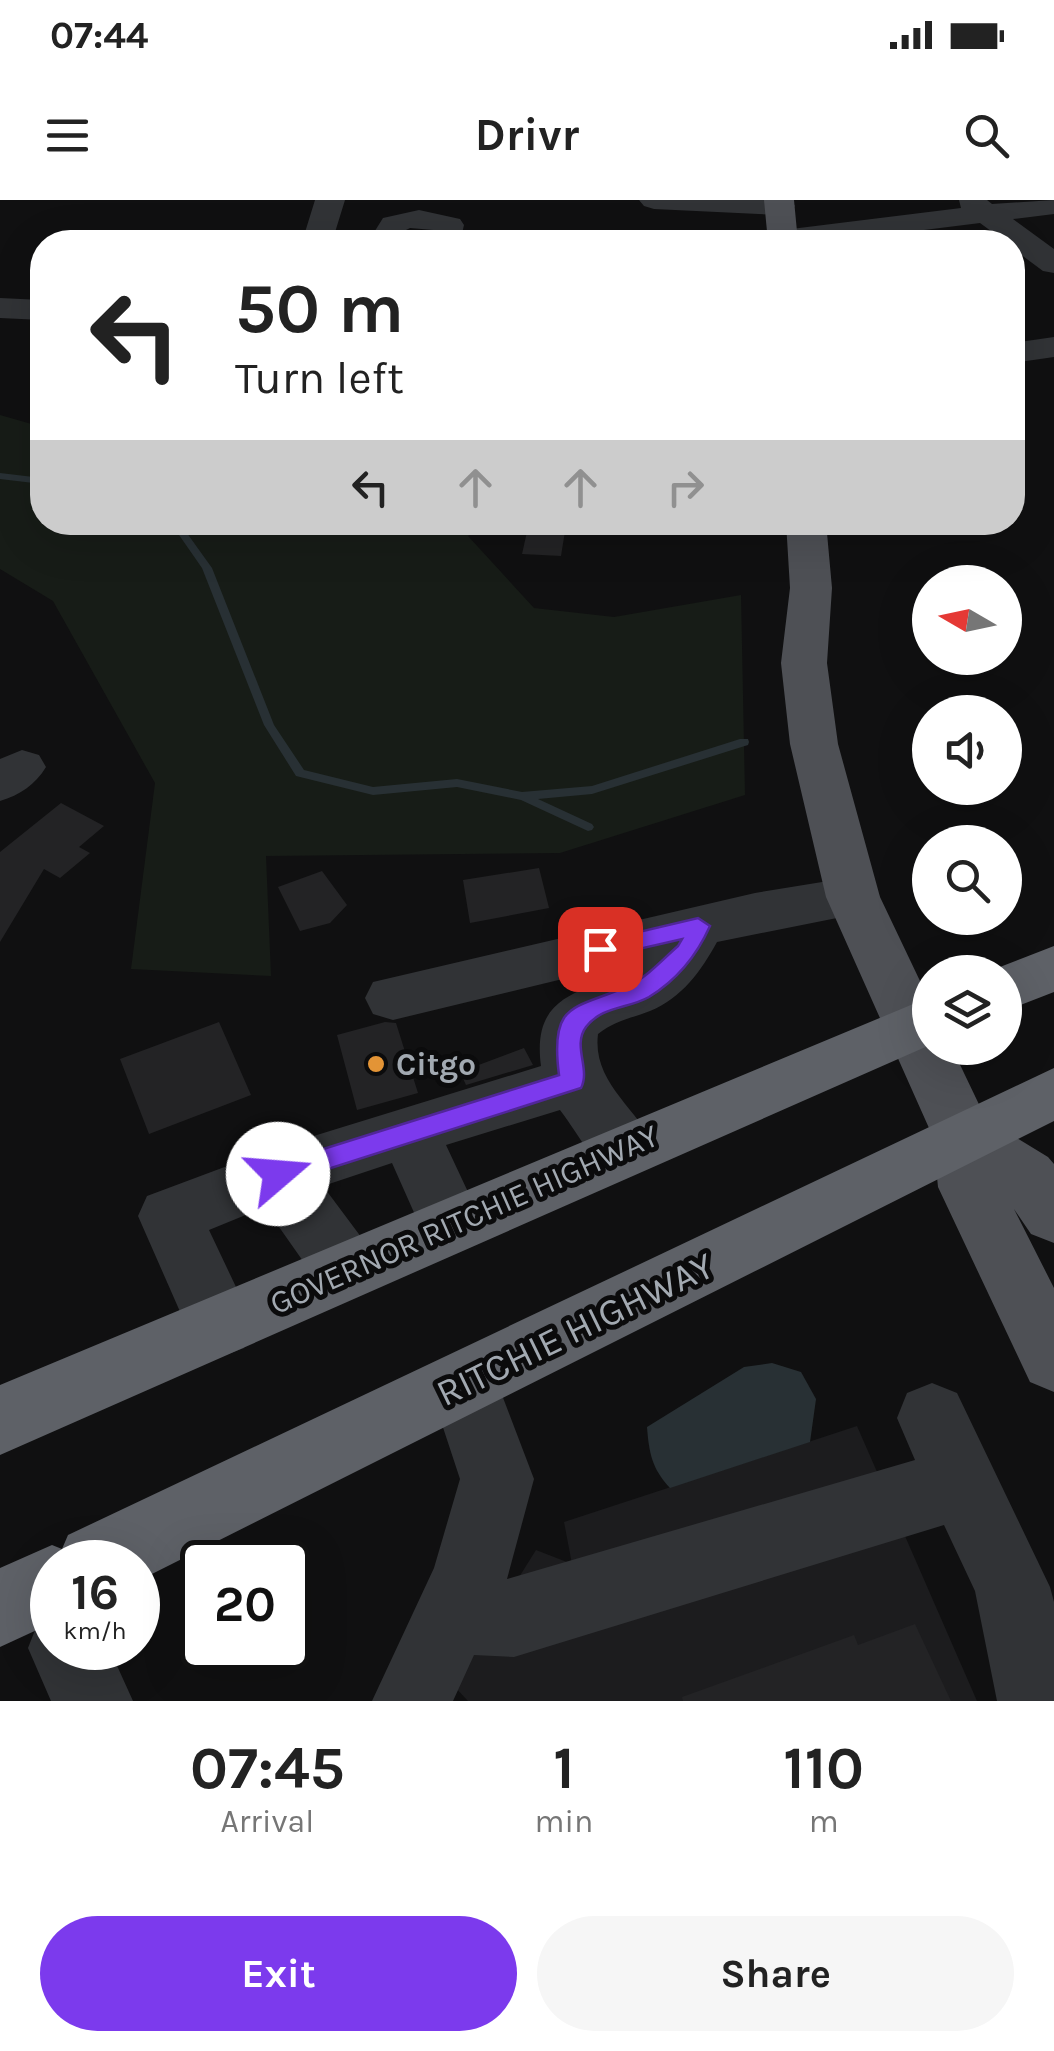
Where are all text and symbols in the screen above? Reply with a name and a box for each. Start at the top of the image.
text: 07:44 [50,13,148,58]
icon: menu [40,108,95,163]
icon: search [959,108,1014,163]
text: Drivr [475,109,579,161]
text: 50 m [235,268,404,350]
icon: left [70,270,200,400]
text: Turn left [235,352,404,404]
icon: left [343,460,398,515]
icon: ahead [448,460,503,515]
icon: ahead [553,460,608,515]
icon: right [658,460,713,515]
north arrow [912,565,1022,675]
map controls [912,565,1022,1065]
button: sound [912,695,1022,805]
button: search [912,825,1022,935]
pin [558,907,643,992]
icon: arrive [573,922,628,977]
button: layers [912,955,1022,1065]
place label: Citgo [396,1046,476,1083]
marker: Citgo [365,1053,387,1075]
street label: GOVERNOR RITCHIE HIGHWAY [264,1117,665,1322]
position arrow [226,1122,330,1226]
street label: RITCHIE HIGHWAY [429,1243,721,1416]
speed limit sign: 20 [180,1540,310,1670]
text: 16 [71,1563,119,1622]
text: km/h [63,1616,127,1645]
text: 07:45 [190,1733,345,1803]
text: 1 [553,1733,575,1803]
text: 110 [783,1733,864,1803]
text: Arrival [220,1803,314,1840]
text: min [535,1803,593,1840]
text: m [809,1803,839,1840]
button: Exit [40,1916,517,2031]
button: Share [537,1916,1014,2031]

